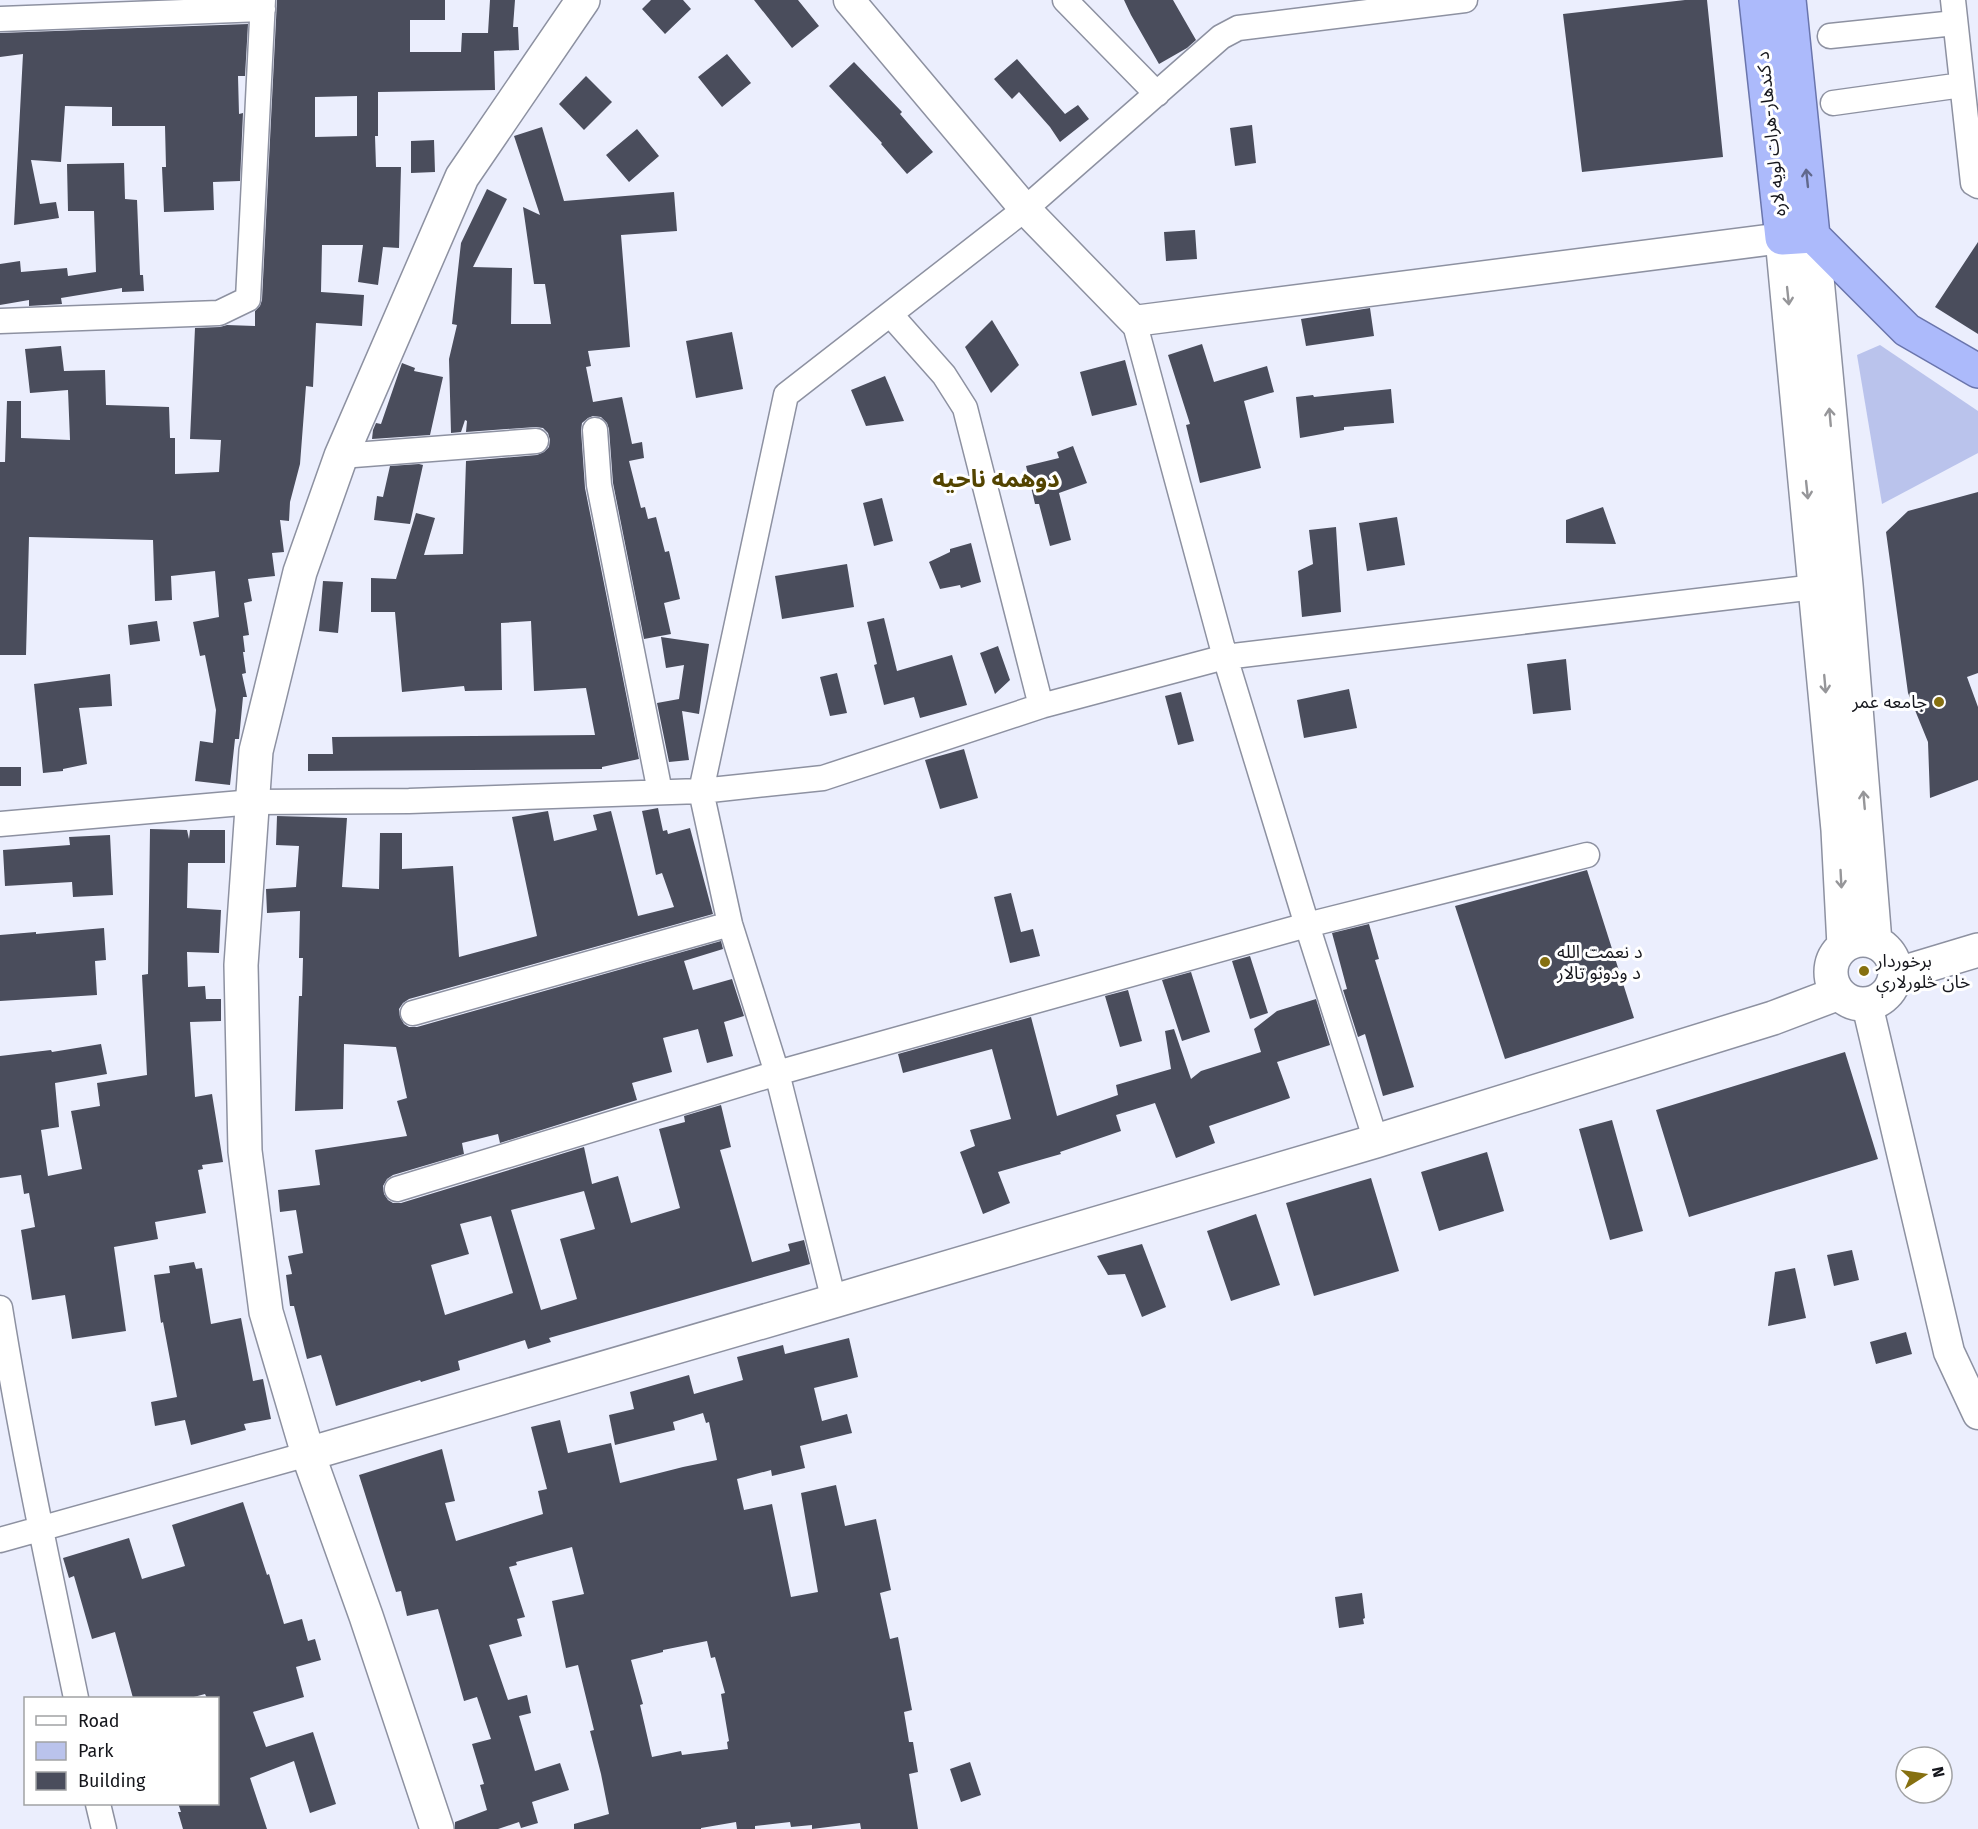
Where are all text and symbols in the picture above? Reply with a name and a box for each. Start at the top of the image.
street label: د کندهار-هرات لويه لاره [1751,50,1791,218]
one-way arrow [1801,168,1812,188]
one-way arrow [1783,286,1794,305]
one-way arrow [1824,408,1835,428]
district label: دوهمه ناحیه [932,465,1060,493]
one-way arrow [1802,480,1813,500]
one-way arrow [1820,674,1831,694]
place label: جامعه عمر [1851,691,1927,713]
marker: جامعه عمر [1932,695,1946,709]
one-way arrow [1858,790,1869,810]
one-way arrow [1835,868,1846,888]
place label: د نعمت الله د ودونو تالار [1556,941,1643,984]
place label: برخوردار خان څلورلارې [1875,950,1970,998]
marker: د نعمت الله د ودونو تالار [1538,955,1552,969]
marker: برخوردار خان څلورلارې [1857,964,1871,978]
legend [24,1697,219,1805]
text: Road [78,1710,120,1732]
text: Park [78,1740,114,1762]
north arrow [1894,1745,1954,1805]
text: N [1928,1765,1949,1779]
text: Building [78,1770,146,1792]

